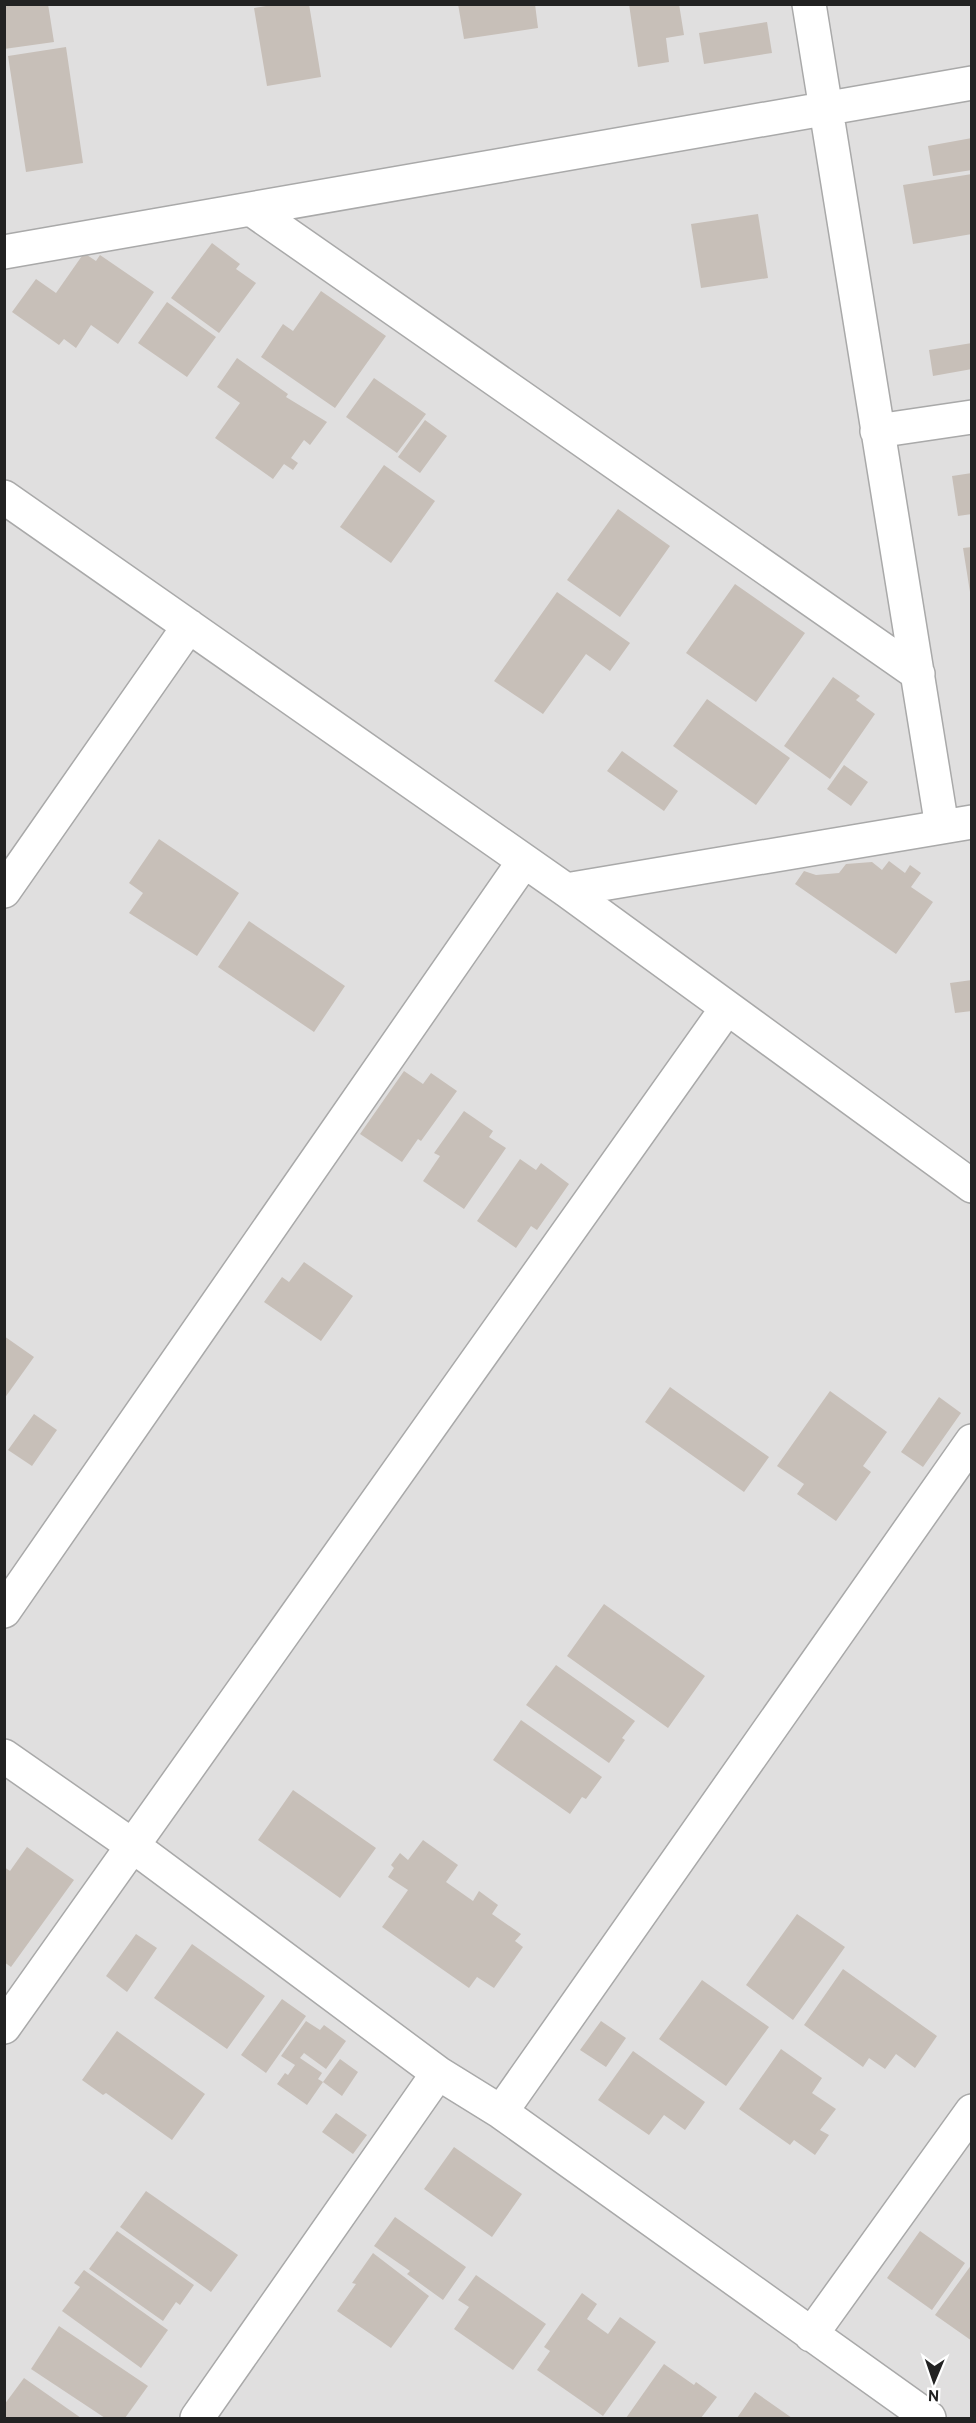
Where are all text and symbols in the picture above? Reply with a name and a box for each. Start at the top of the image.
north arrow [904,2351,964,2411]
text: N [927,2384,940,2404]

